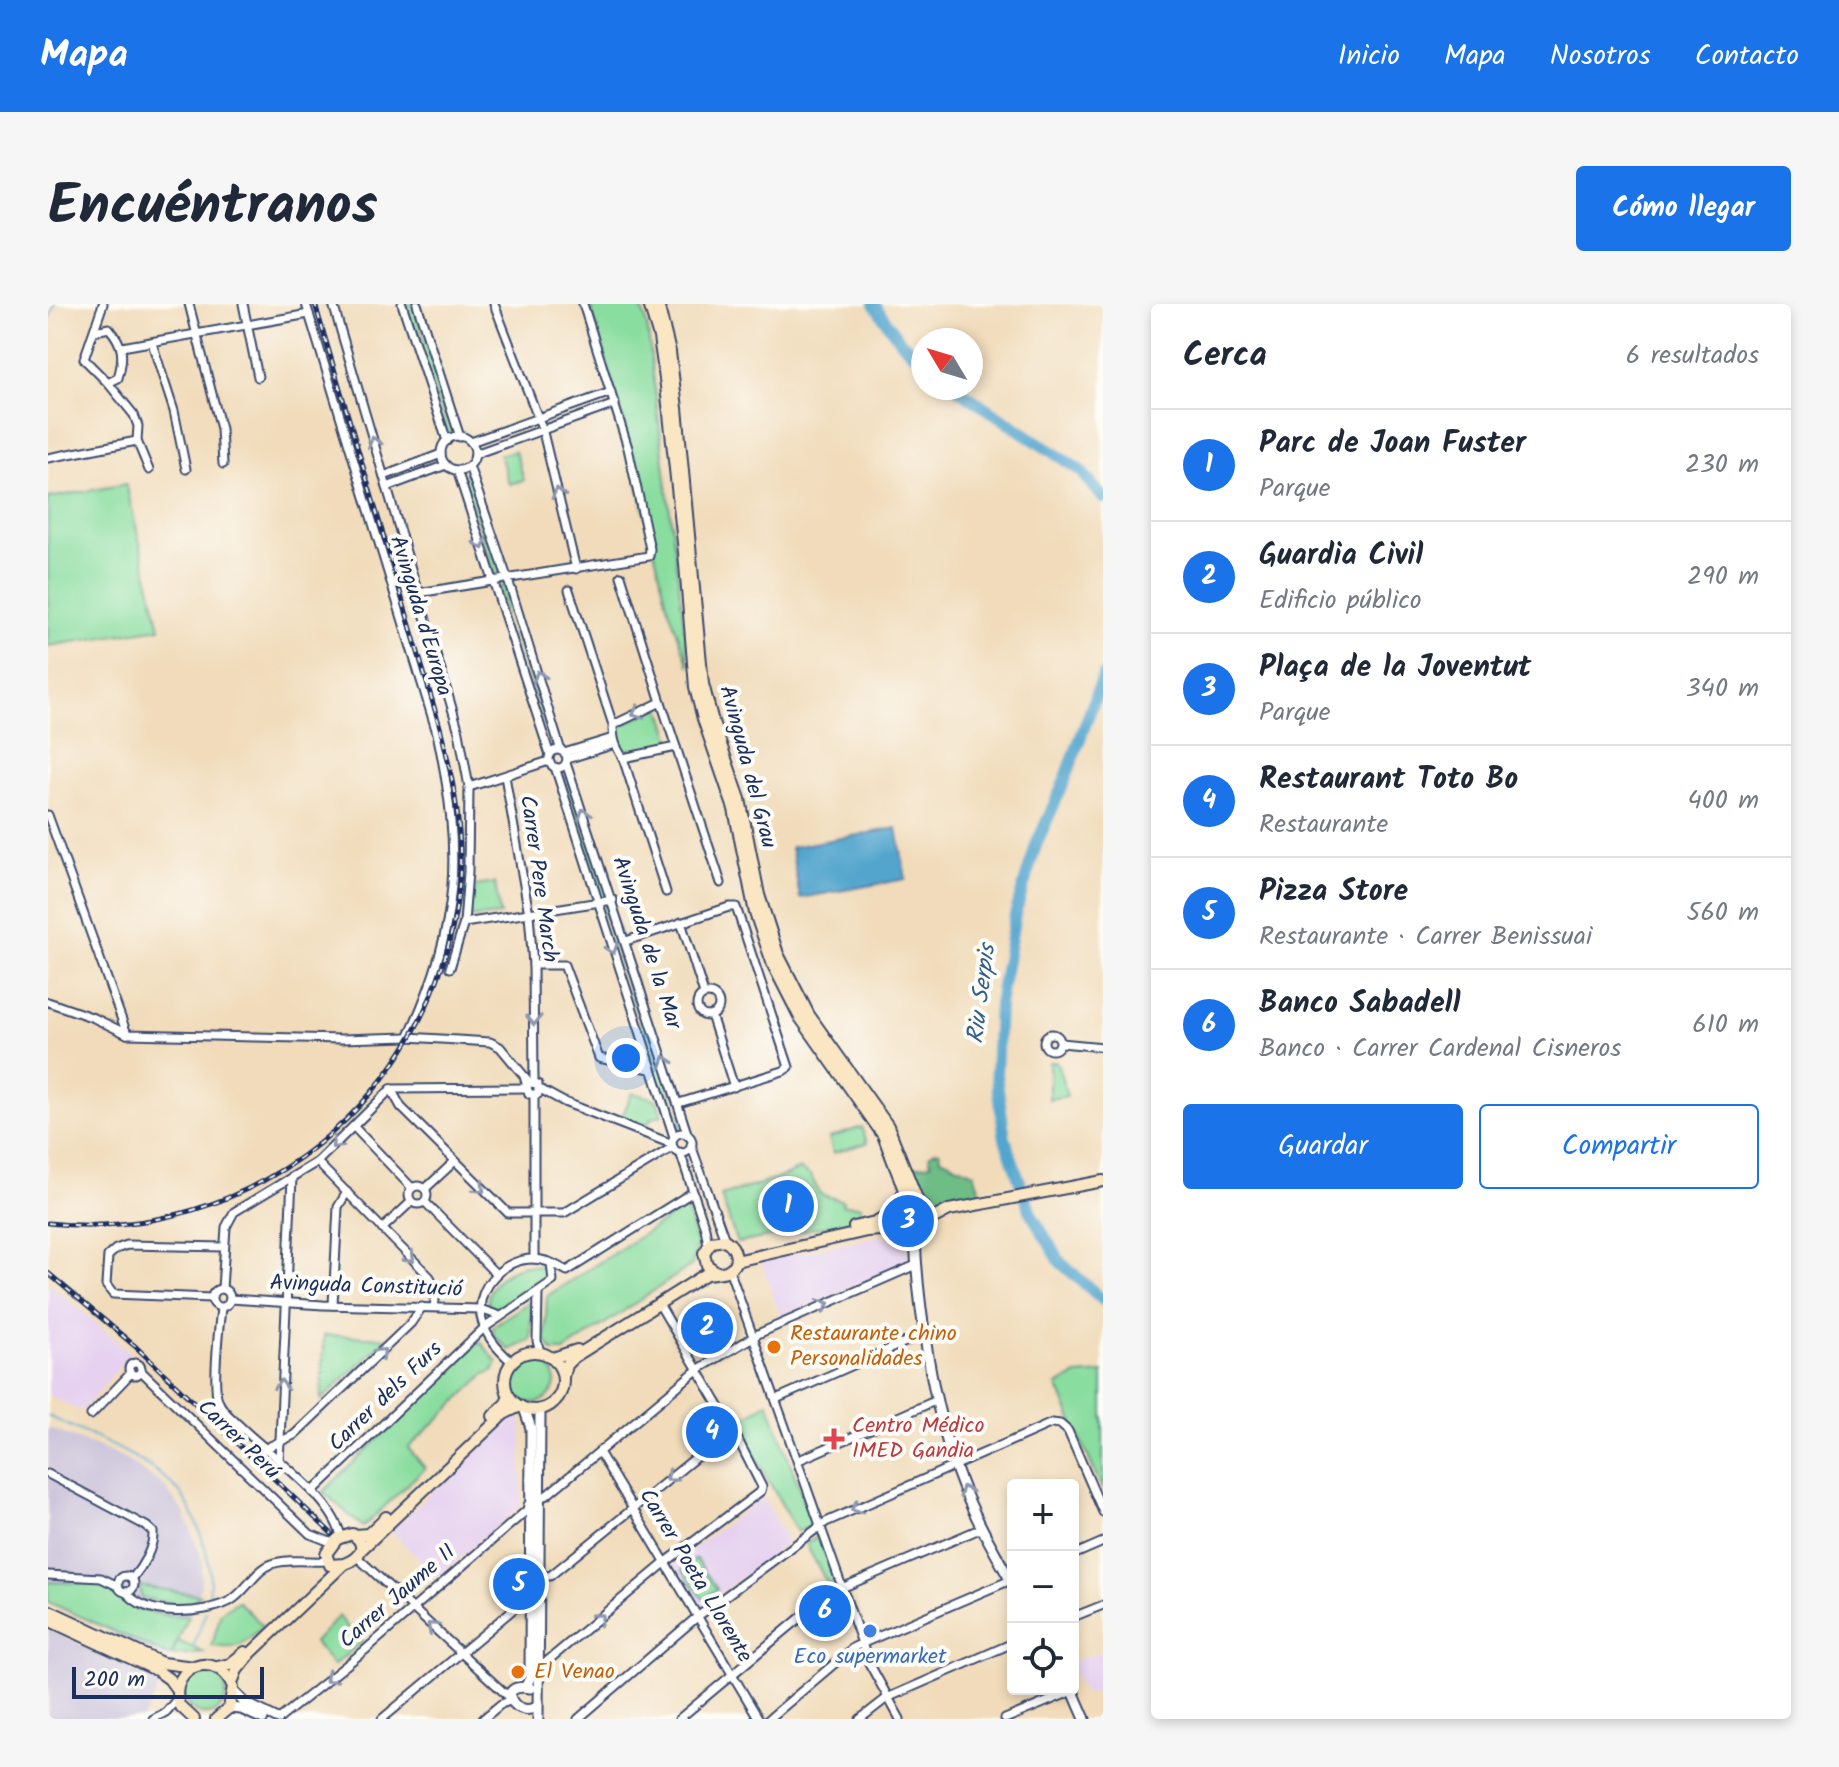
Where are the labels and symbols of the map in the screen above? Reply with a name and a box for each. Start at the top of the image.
north arrow [911,328,983,400]
one-way arrow [367,436,383,449]
one-way arrow [550,487,567,501]
street label: Avinguda d'Europa [379,531,461,701]
one-way arrow [471,537,487,551]
one-way arrow [532,670,548,683]
street label: Avinguda del Grau [708,682,786,853]
one-way arrow [631,703,646,719]
street label: Carrer Pere March [509,793,567,965]
one-way arrow [577,808,593,822]
street label: Avinguda de la Mar [602,852,691,1036]
water label: Riu Serpis [957,939,1008,1046]
one-way arrow [602,941,618,955]
one-way arrow [525,1014,542,1027]
your location [606,1038,646,1078]
one-way arrow [659,1055,675,1069]
one-way arrow [331,1134,345,1149]
pin: 1 [762,1176,814,1236]
one-way arrow [471,1178,485,1193]
pin: 3 [882,1191,934,1251]
one-way arrow [401,1249,415,1263]
street label: Avinguda Constitució [269,1266,464,1308]
pin: 2 [681,1298,733,1358]
one-way arrow [816,1298,830,1314]
place label: Restaurante chino Personalidades [790,1317,957,1377]
street label: Carrer dels Furs [321,1333,452,1461]
marker: Restaurante chino Personalidades [765,1338,783,1356]
one-way arrow [371,1348,386,1362]
one-way arrow [272,1378,289,1391]
street label: Carrer Perú [189,1391,288,1489]
pin: 4 [686,1402,738,1462]
place label: Centro Médico IMED Gandia [852,1409,984,1469]
marker: Centro Médico IMED Gandia [823,1428,845,1450]
one-way arrow [665,1467,680,1481]
street label: Carrer Poeta Llorente [629,1482,761,1670]
one-way arrow [958,1484,974,1499]
one-way arrow [850,1499,864,1515]
street label: Carrer Jaume II [332,1536,464,1658]
pin: 5 [493,1554,545,1614]
pin: 6 [799,1581,851,1641]
one-way arrow [590,1613,605,1628]
one-way arrow [427,1621,441,1636]
marker: Eco supermarket [861,1622,879,1640]
place label: Eco supermarket [794,1640,947,1675]
place label: El Venao [534,1655,615,1690]
scale bar [72,1663,264,1699]
marker: El Venao [509,1663,527,1681]
one-way arrow [325,1668,340,1683]

